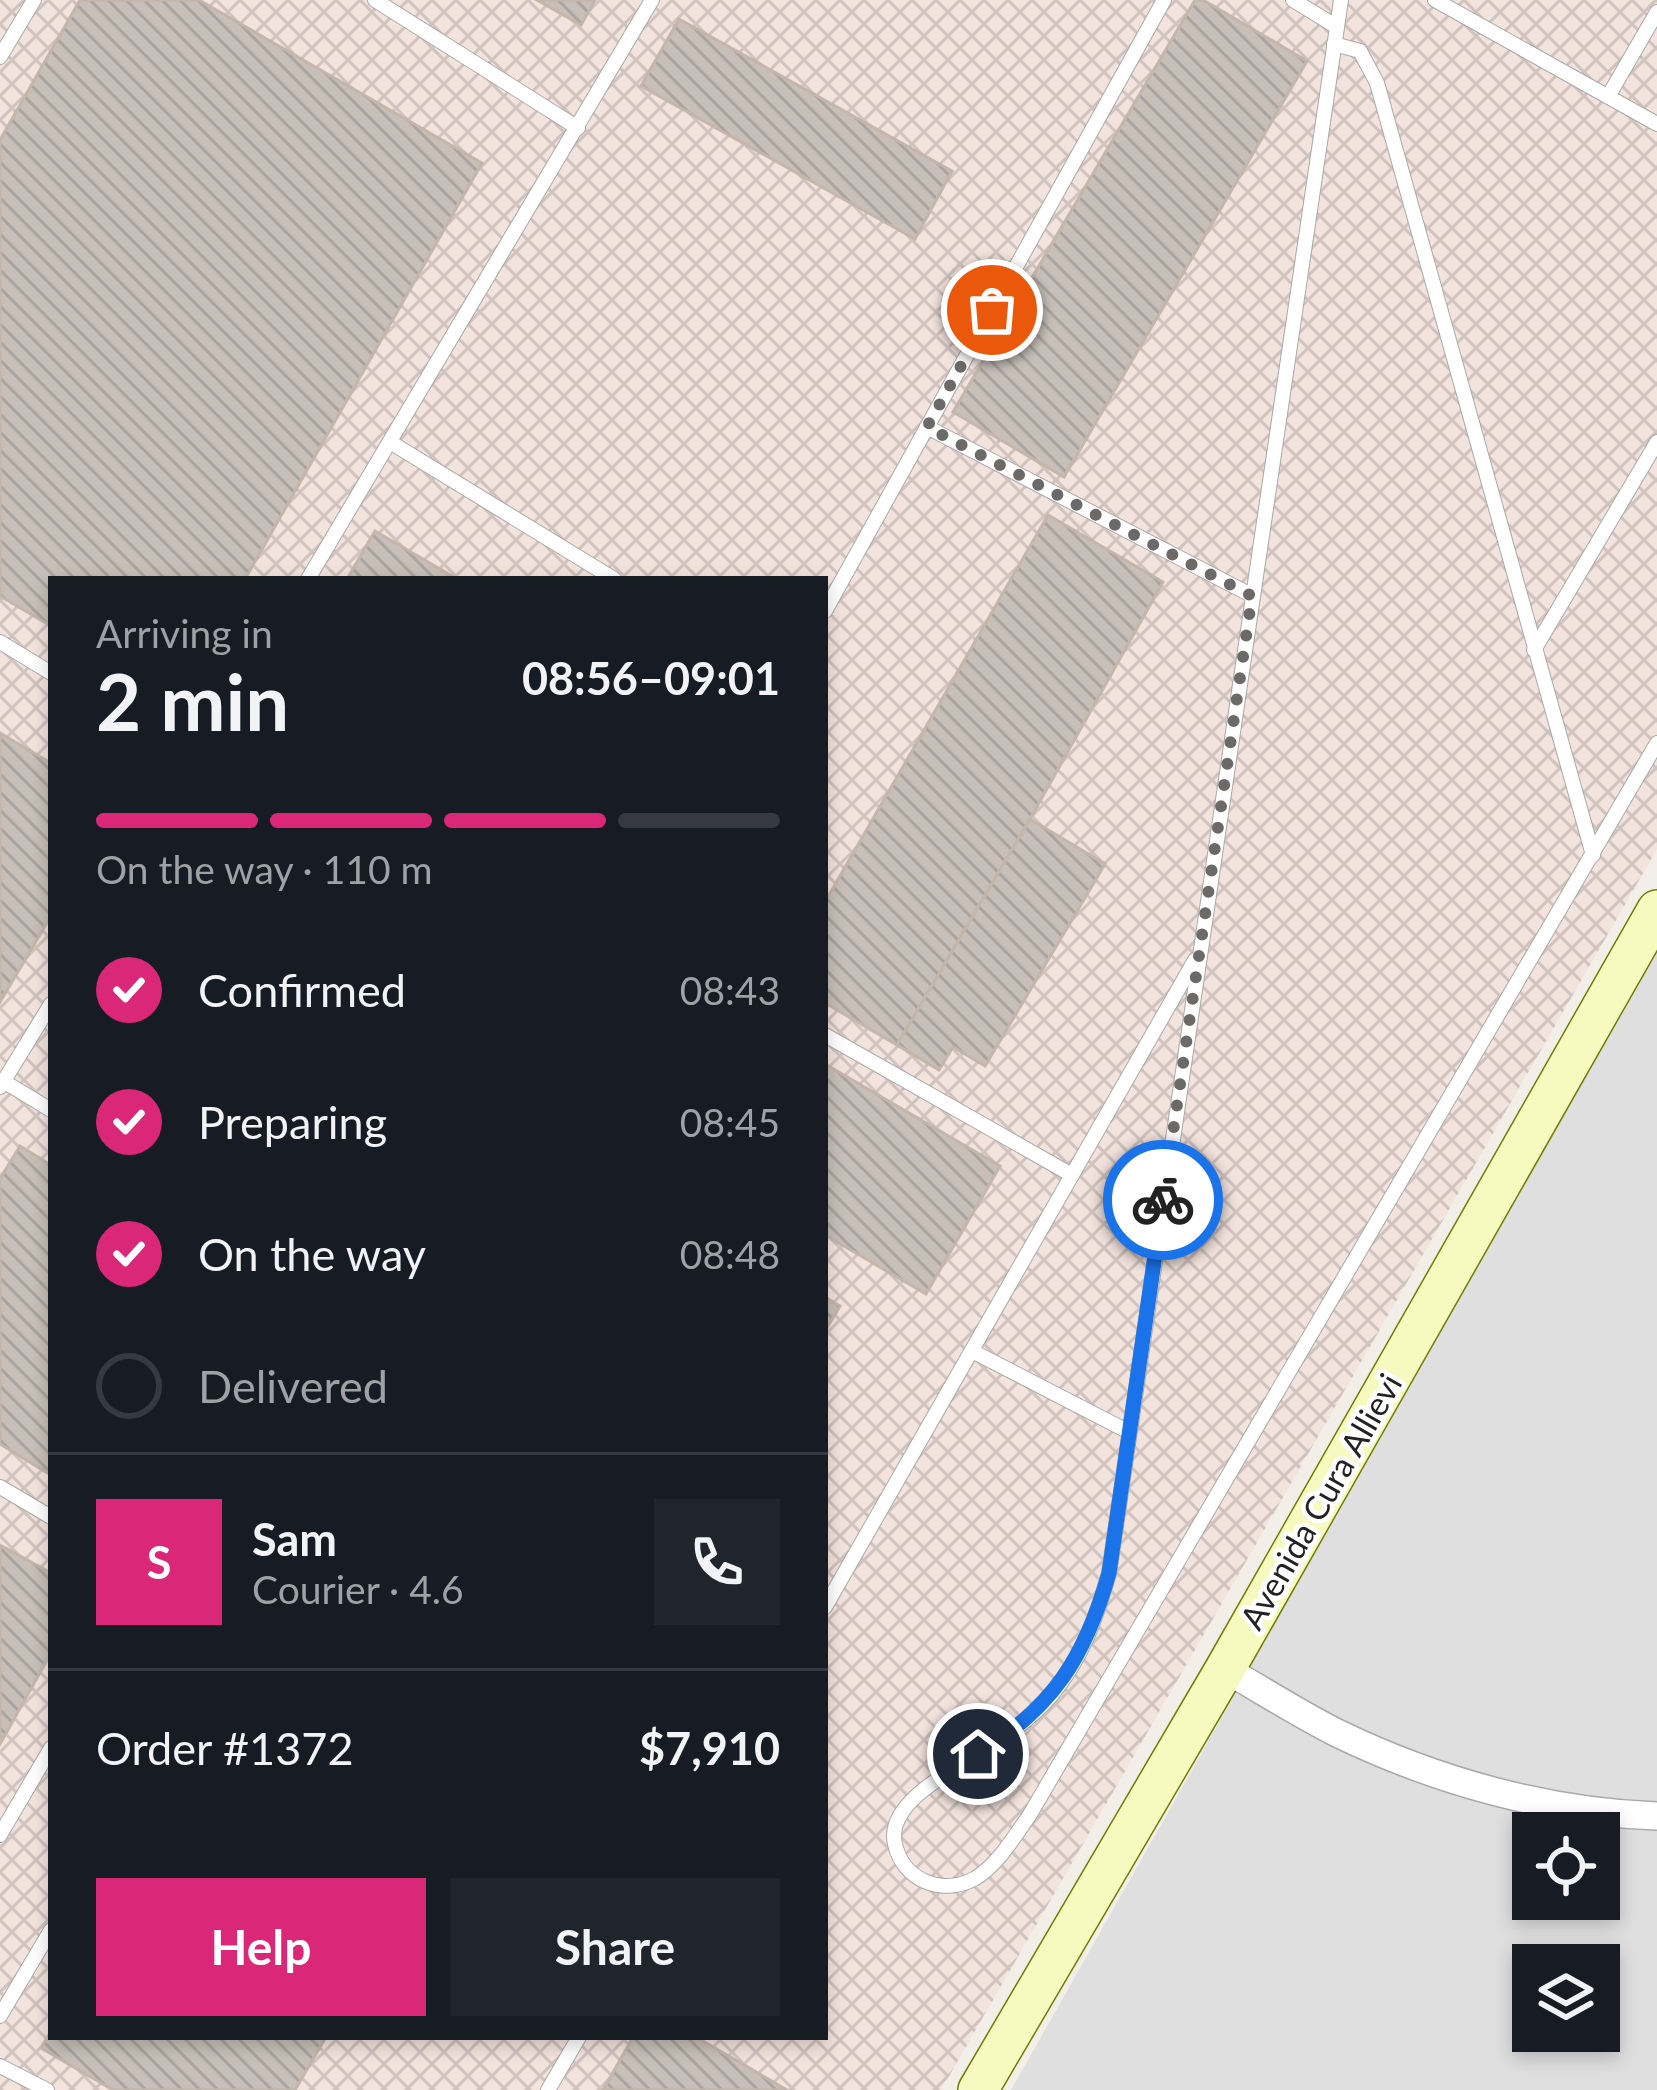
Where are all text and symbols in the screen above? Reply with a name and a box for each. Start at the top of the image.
pin [941,259,1043,361]
icon: bag [959,277,1025,343]
text: Arriving in [96,610,273,656]
text: 08:56–09:01 [522,651,780,705]
text: 2 min [96,654,289,748]
text: On the way · 110 m [96,846,433,892]
icon: check [96,957,162,1023]
text: Confirmed [198,963,406,1017]
text: 08:43 [680,967,780,1013]
icon: check [96,1089,162,1155]
text: Preparing [198,1095,387,1149]
text: 08:45 [680,1099,780,1145]
courier [1103,1140,1223,1260]
icon: bike [1130,1167,1196,1233]
icon: check [96,1221,162,1287]
text: On the way [198,1227,426,1281]
text: 08:48 [680,1231,780,1277]
text: Delivered [198,1359,388,1413]
street label: Avenida Cura Allievi [1231,1366,1409,1636]
button: phone [654,1499,780,1625]
text: Sam [252,1512,337,1566]
text: S [147,1535,171,1589]
text: Courier · 4.6 [252,1566,464,1612]
pin [927,1703,1029,1805]
text: Order #1372 [96,1721,354,1775]
text: $7,910 [639,1721,780,1775]
icon: home [945,1721,1011,1787]
map controls [1512,1812,1620,2052]
button: locate [1512,1812,1620,1920]
button: Help [96,1878,426,2016]
button: Share [450,1878,780,2016]
button: layers [1512,1944,1620,2052]

